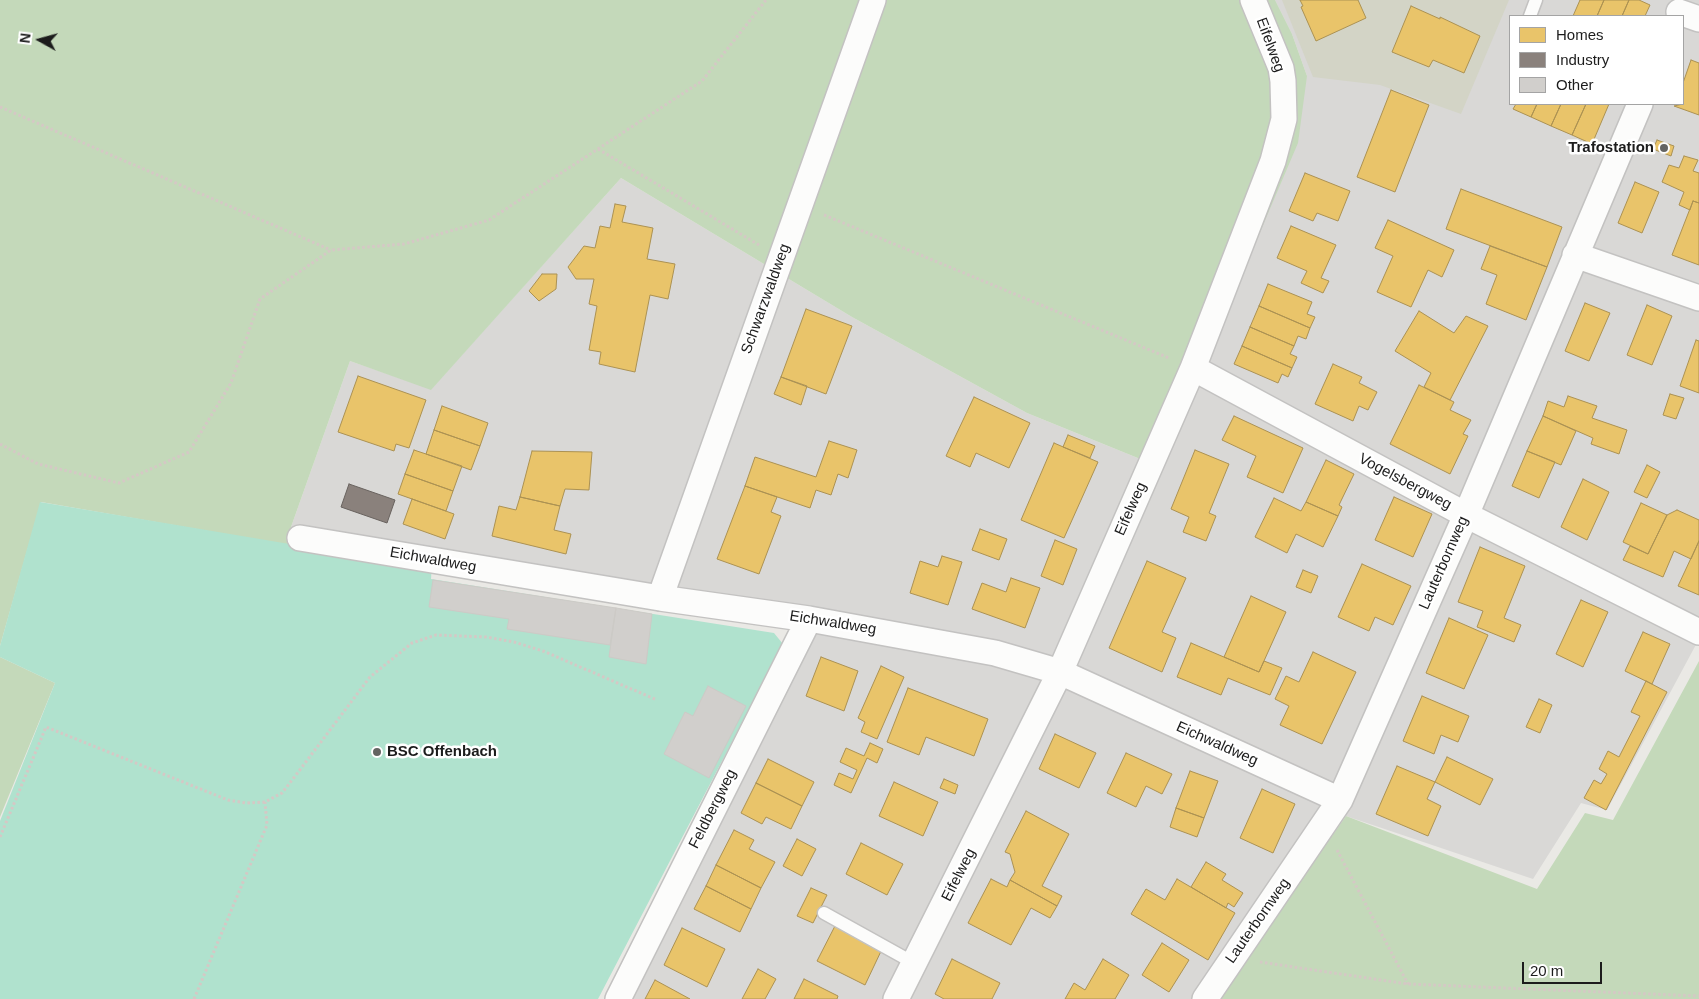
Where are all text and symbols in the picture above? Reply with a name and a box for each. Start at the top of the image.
north arrow [15,15,65,65]
street label: Eifelweg [1252,15,1288,75]
legend [1509,15,1684,105]
text: Homes [1556,26,1604,43]
text: N [17,32,34,44]
text: Industry [1556,51,1609,68]
text: Other [1556,76,1594,93]
place label: Trafostation [1568,139,1654,157]
marker: Trafostation [1658,142,1670,154]
street label: Schwarzwaldweg [738,241,794,357]
street label: Vogelsbergweg [1355,450,1455,514]
street label: Eifelweg [1111,479,1151,539]
street label: Lauterbornweg [1415,514,1473,612]
street label: Eichwaldweg [388,544,478,576]
street label: Eichwaldweg [788,607,878,639]
street label: Eichwaldweg [1173,718,1261,770]
place label: BSC Offenbach [387,743,497,761]
marker: BSC Offenbach [371,746,383,758]
street label: Feldbergweg [685,766,741,852]
street label: Eifelweg [938,846,980,904]
street label: Lauterbornweg [1222,875,1294,967]
scale bar [1524,952,1604,984]
text: 20 m [1530,962,1563,979]

